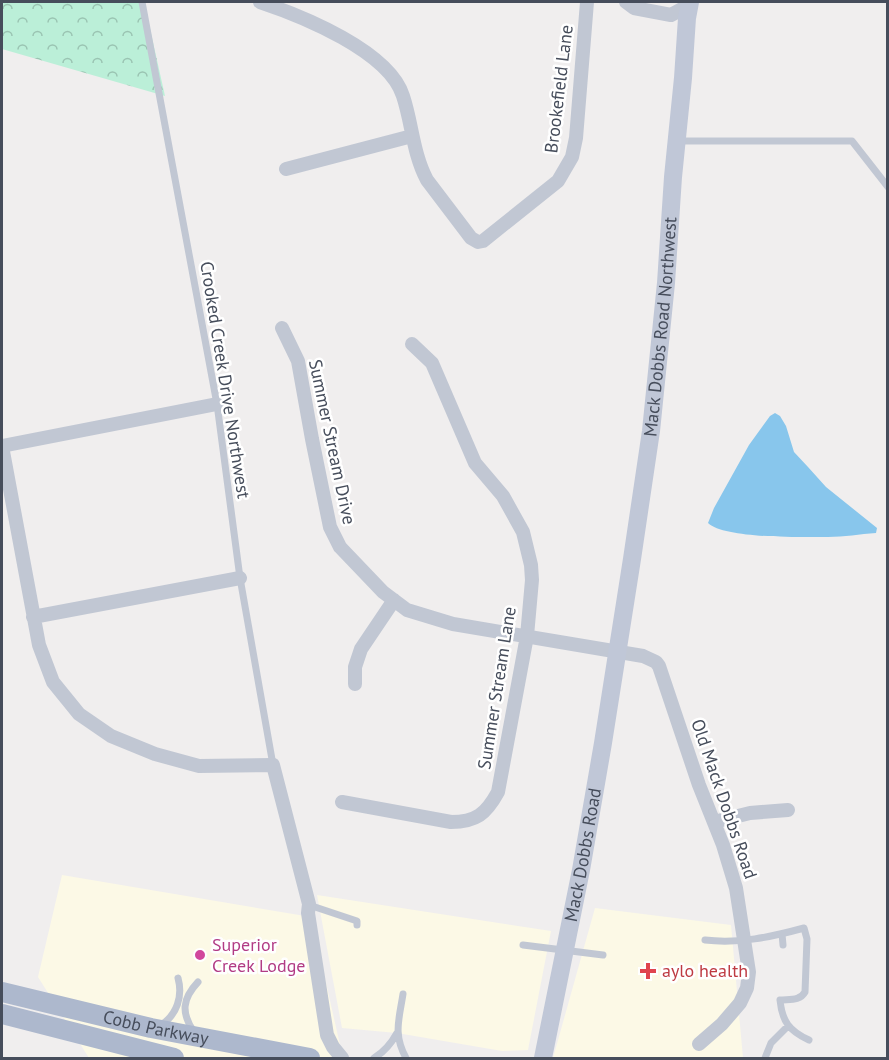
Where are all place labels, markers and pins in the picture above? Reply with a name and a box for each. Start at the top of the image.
place label: Superior Creek Lodge [212,933,305,977]
marker: Superior Creek Lodge [193,948,207,962]
place label: aylo health [662,959,748,982]
marker: aylo health [639,962,657,980]

